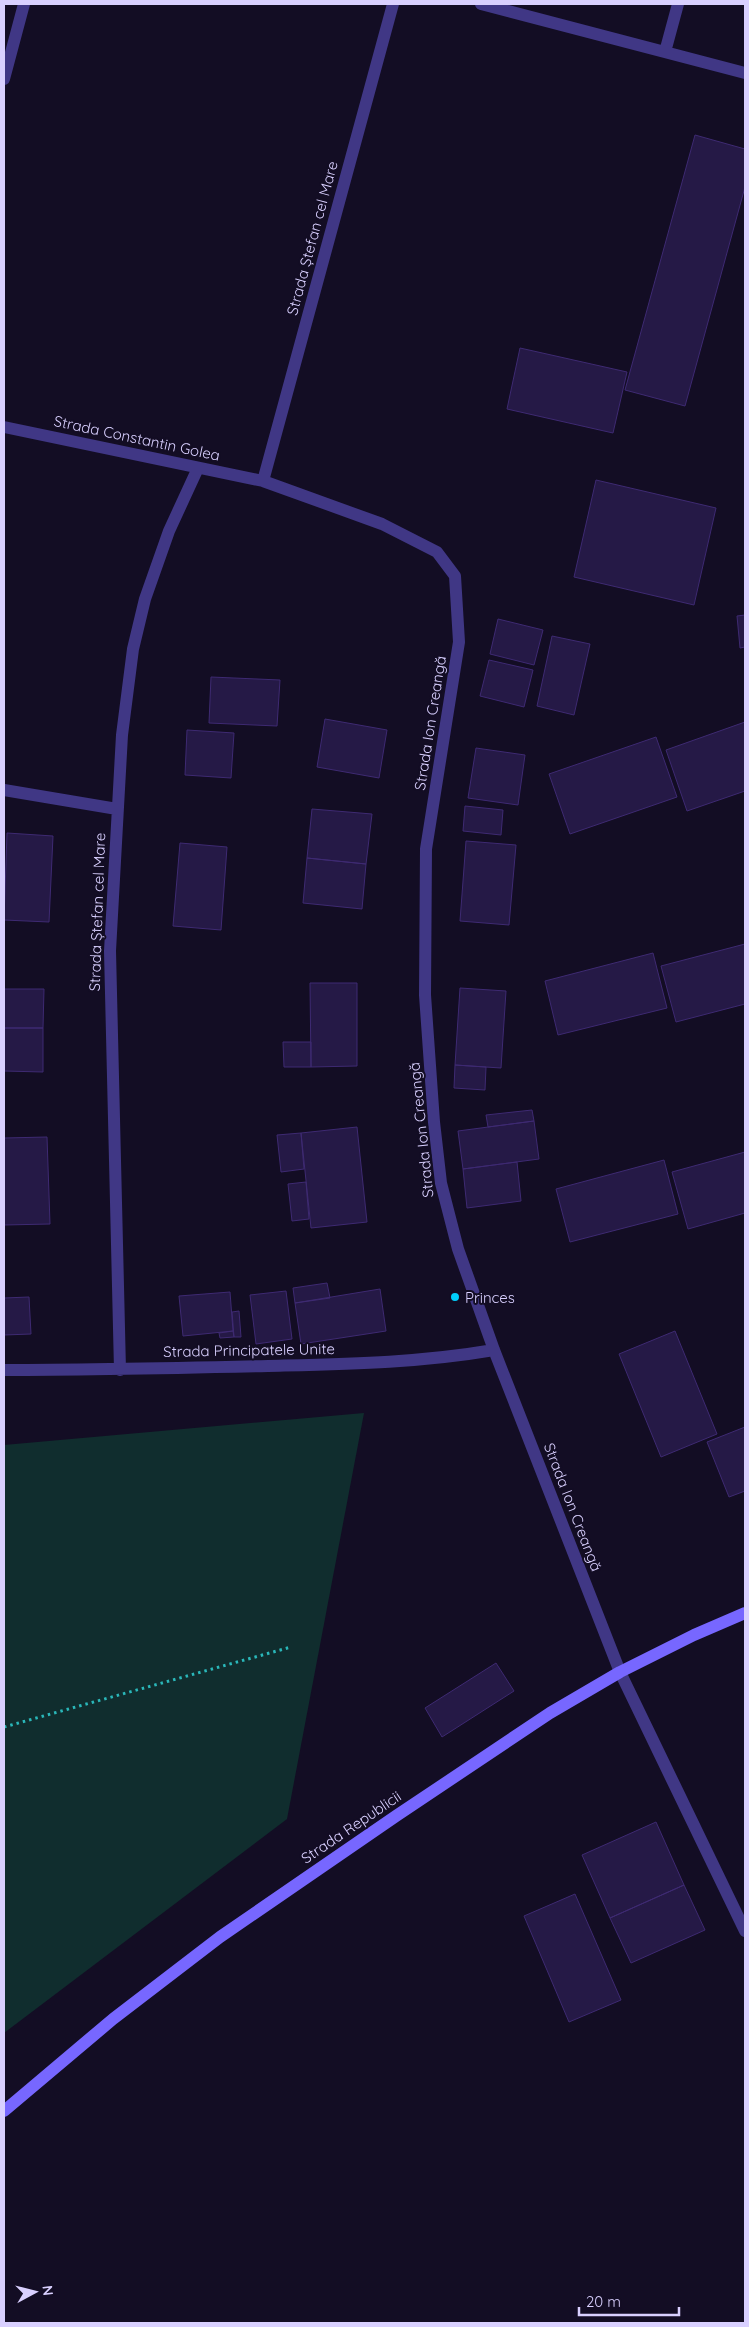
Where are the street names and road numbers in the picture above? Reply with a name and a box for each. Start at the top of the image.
street label: Strada Ștefan cel Mare [282,159,342,317]
street label: Strada Constantin Golea [52,411,222,465]
street label: Strada Ion Creangă [410,654,450,792]
street label: Strada Ștefan cel Mare [85,832,109,992]
street label: Strada Ion Creangă [404,1061,438,1199]
street label: Strada Principatele Unite [163,1339,335,1361]
street label: Strada Ion Creangă [540,1440,606,1574]
street label: Strada Republicii [297,1787,405,1867]

